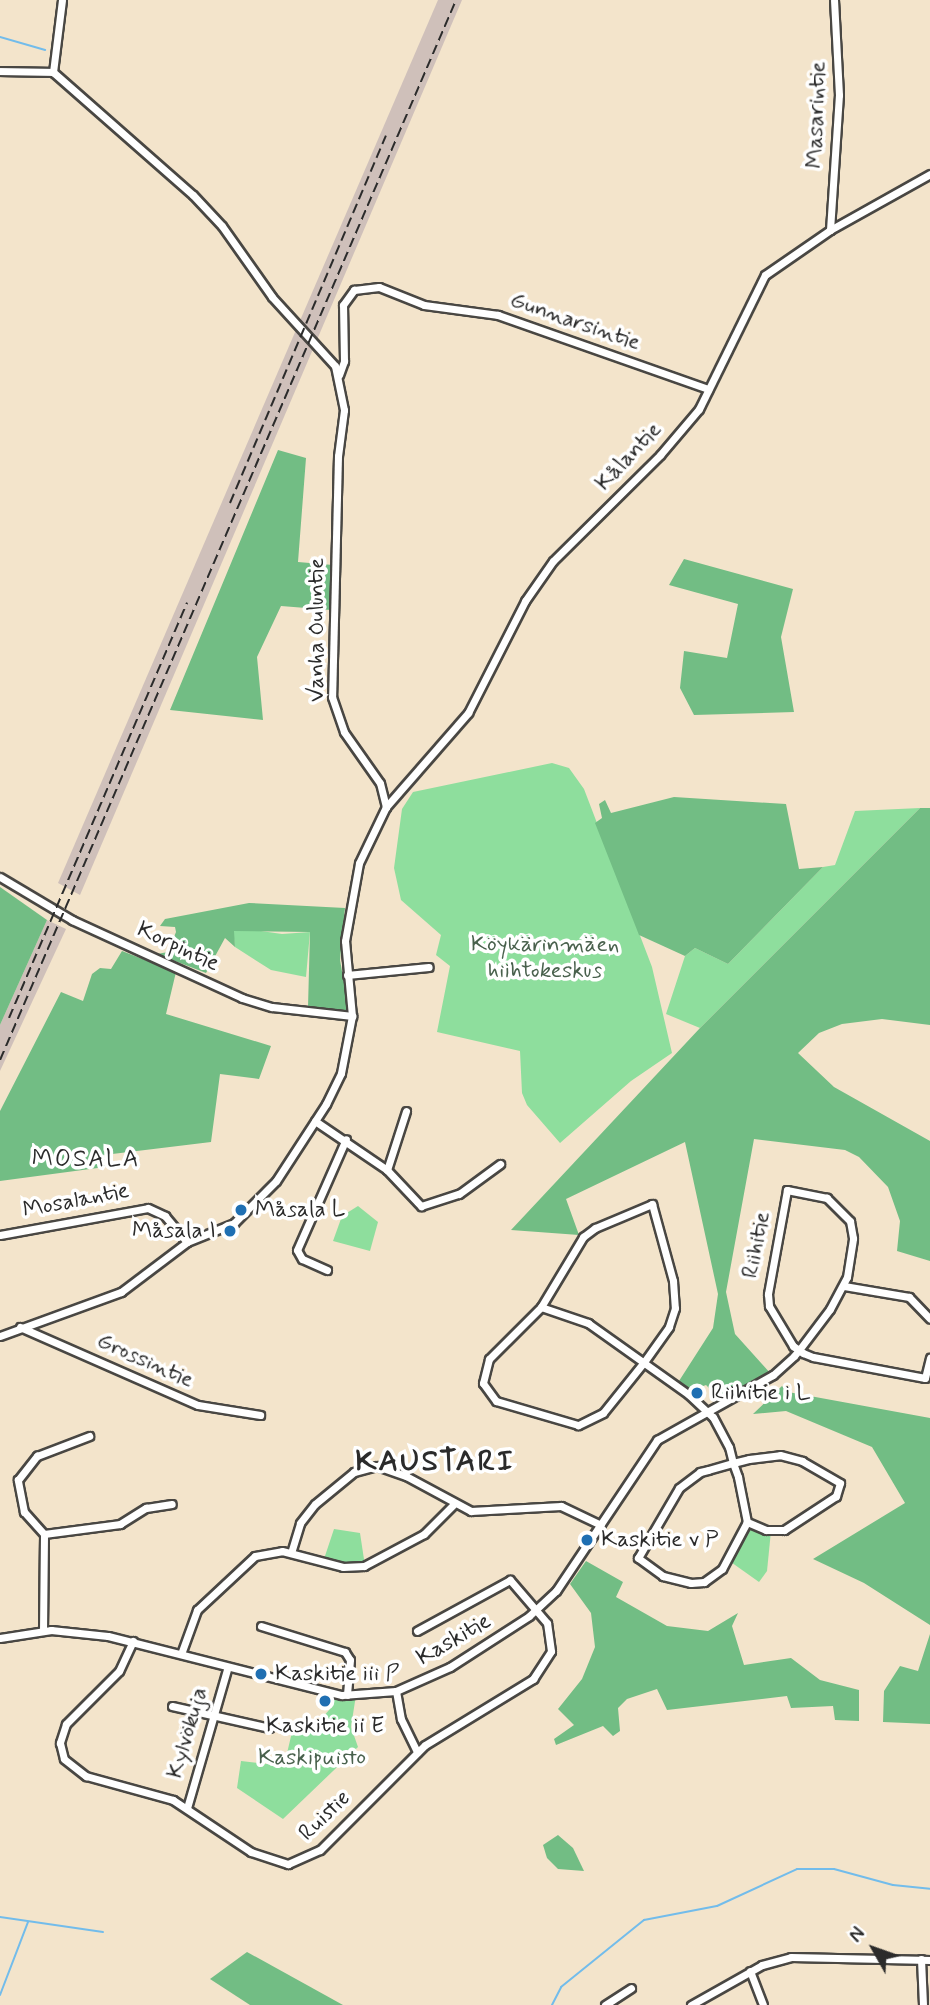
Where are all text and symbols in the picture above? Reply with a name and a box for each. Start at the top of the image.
street label: Masarintie [801,61,833,169]
street label: Gunnarsintie [506,287,644,357]
street label: Kålantie [590,417,668,497]
street label: Vanha Ouluntie [303,557,331,703]
street label: Korpintie [132,916,224,978]
park label: Köykärinmäen hiihtokeskus [471,931,619,985]
district label: MOSALA [33,1146,139,1174]
street label: Mosalantie [21,1177,131,1225]
place label: Måsala L [255,1196,346,1224]
marker: Måsala L [233,1202,249,1218]
street label: Riihitie [737,1209,777,1281]
place label: Måsala I [127,1217,216,1245]
marker: Måsala I [222,1223,238,1239]
street label: Grossintie [92,1327,198,1395]
place label: Riihitie i L [711,1379,810,1407]
marker: Riihitie i L [689,1385,705,1401]
district label: KAUSTARI [356,1444,514,1480]
place label: Kaskitie v P [601,1526,719,1554]
marker: Kaskitie v P [579,1532,595,1548]
street label: Kaskitie [412,1608,496,1672]
place label: Kaskitie iii P [275,1660,399,1688]
marker: Kaskitie iii P [253,1666,269,1682]
street label: Kylvökuja [162,1684,214,1782]
marker: Kaskitie ii E [317,1693,333,1709]
place label: Kaskitie ii E [266,1712,384,1740]
park label: Kaskipuisto [258,1744,366,1772]
street label: Ruistie [293,1785,357,1847]
north arrow [839,1914,909,1984]
text: N [844,1922,871,1948]

